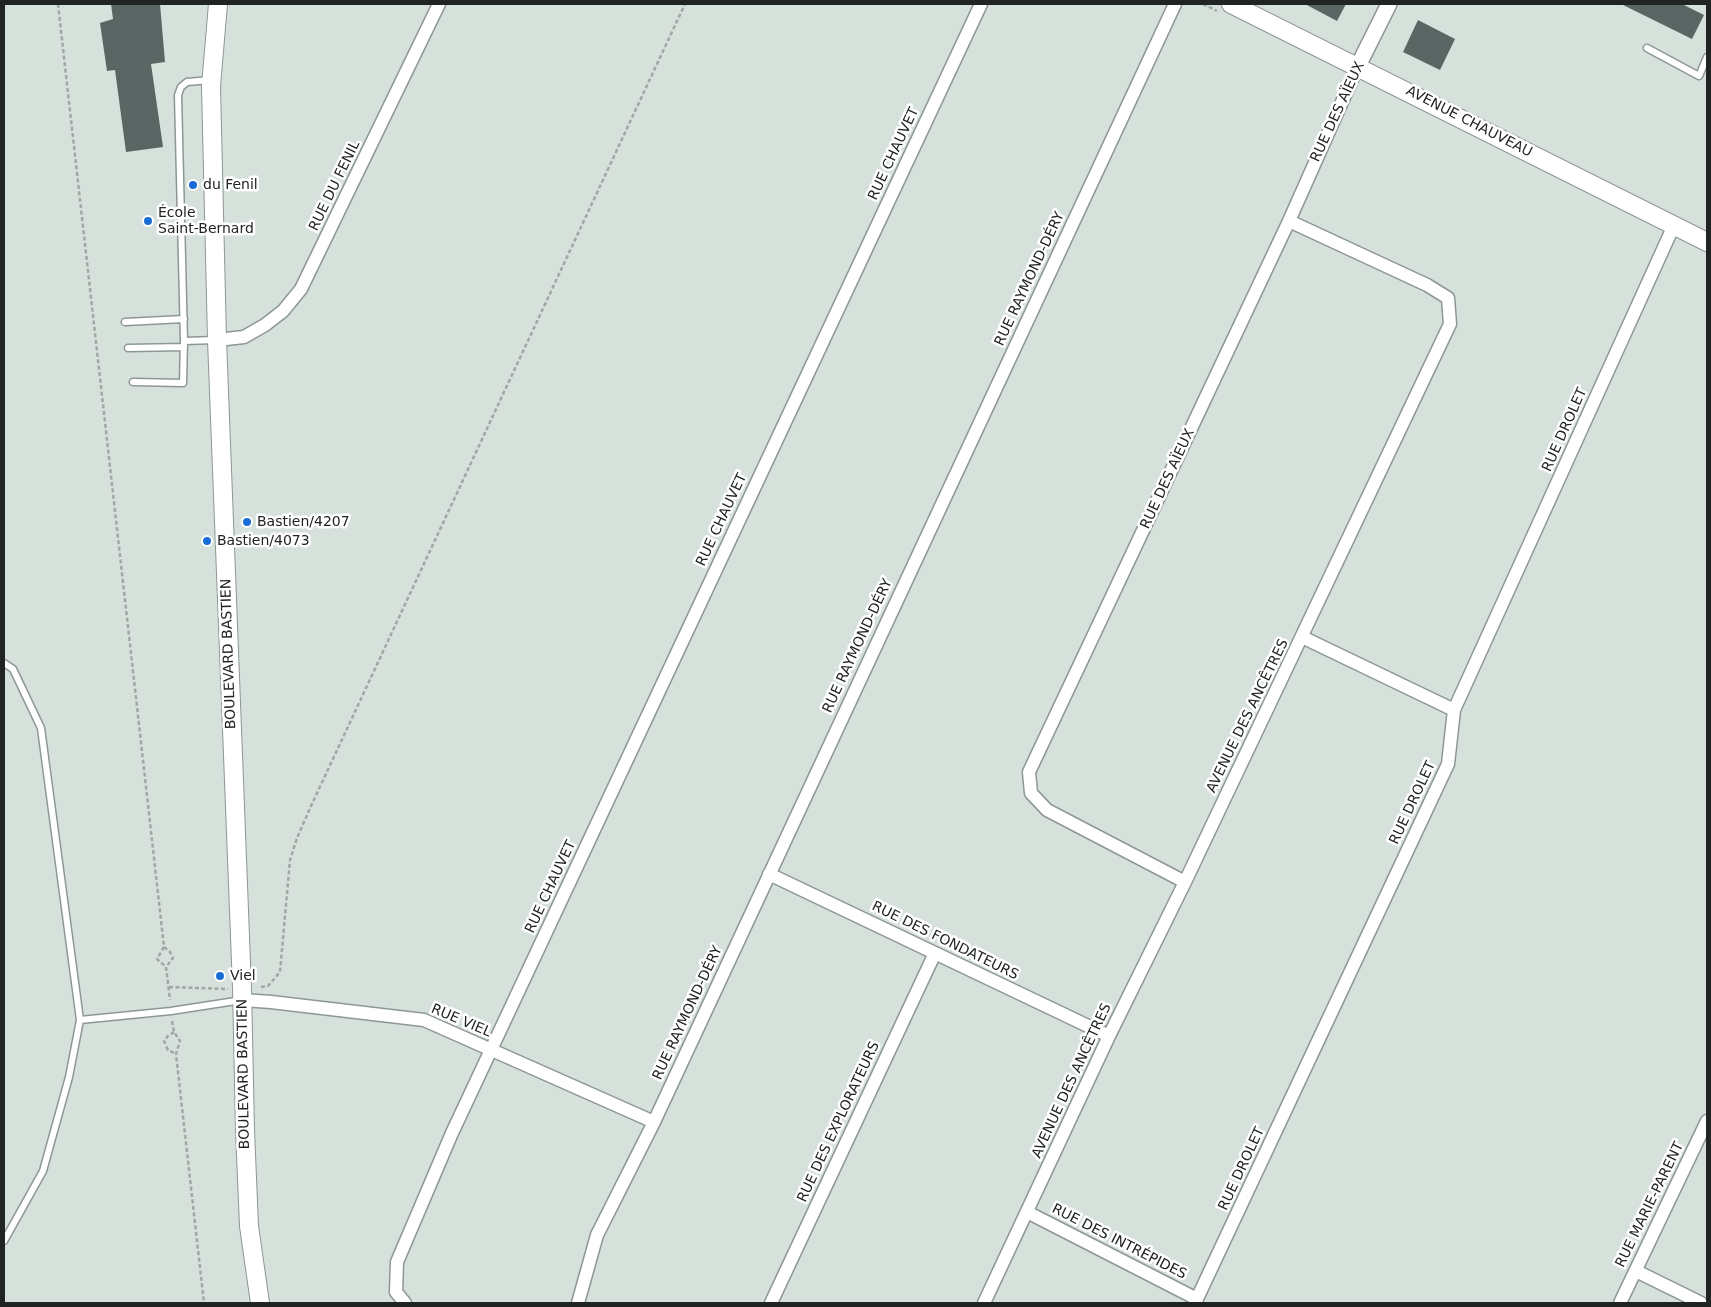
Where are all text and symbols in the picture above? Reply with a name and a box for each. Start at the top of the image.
street label: RUE DES AÏEUX [1307,59,1369,165]
street label: AVENUE CHAUVEAU [1403,83,1535,161]
street label: RUE CHAUVET [865,105,923,203]
street label: RUE DU FENIL [306,138,364,234]
place label: du Fenil [203,177,258,193]
marker: du Fenil [187,179,199,191]
place label: École Saint-Bernard [158,205,254,238]
street label: RUE RAYMOND-DÉRY [992,209,1068,349]
marker: École Saint-Bernard [142,215,154,227]
street label: RUE DROLET [1539,385,1591,475]
street label: RUE DES AÏEUX [1137,426,1199,532]
street label: RUE CHAUVET [693,471,751,569]
place label: Bastien/4207 [257,514,350,530]
marker: Bastien/4207 [241,516,253,528]
place label: Bastien/4073 [217,533,310,549]
marker: Bastien/4073 [201,535,213,547]
street label: RUE RAYMOND-DÉRY [820,576,896,716]
street label: BOULEVARD BASTIEN [218,578,240,730]
street label: AVENUE DES ANCÊTRES [1203,636,1293,796]
street label: RUE DROLET [1386,759,1440,847]
street label: RUE CHAUVET [522,838,580,936]
street label: RUE DES FONDATEURS [869,898,1021,984]
street label: RUE RAYMOND-DÉRY [650,943,726,1083]
place label: Viel [230,968,256,984]
marker: Viel [214,970,226,982]
street label: BOULEVARD BASTIEN [234,999,254,1149]
street label: RUE VIEL [428,1001,494,1041]
street label: AVENUE DES ANCÊTRES [1029,1001,1115,1161]
street label: RUE DES EXPLORATEURS [794,1039,884,1205]
street label: RUE DROLET [1215,1125,1269,1213]
street label: RUE MARIE-PARENT [1612,1140,1688,1270]
street label: RUE DES INTRÉPIDES [1049,1201,1189,1283]

